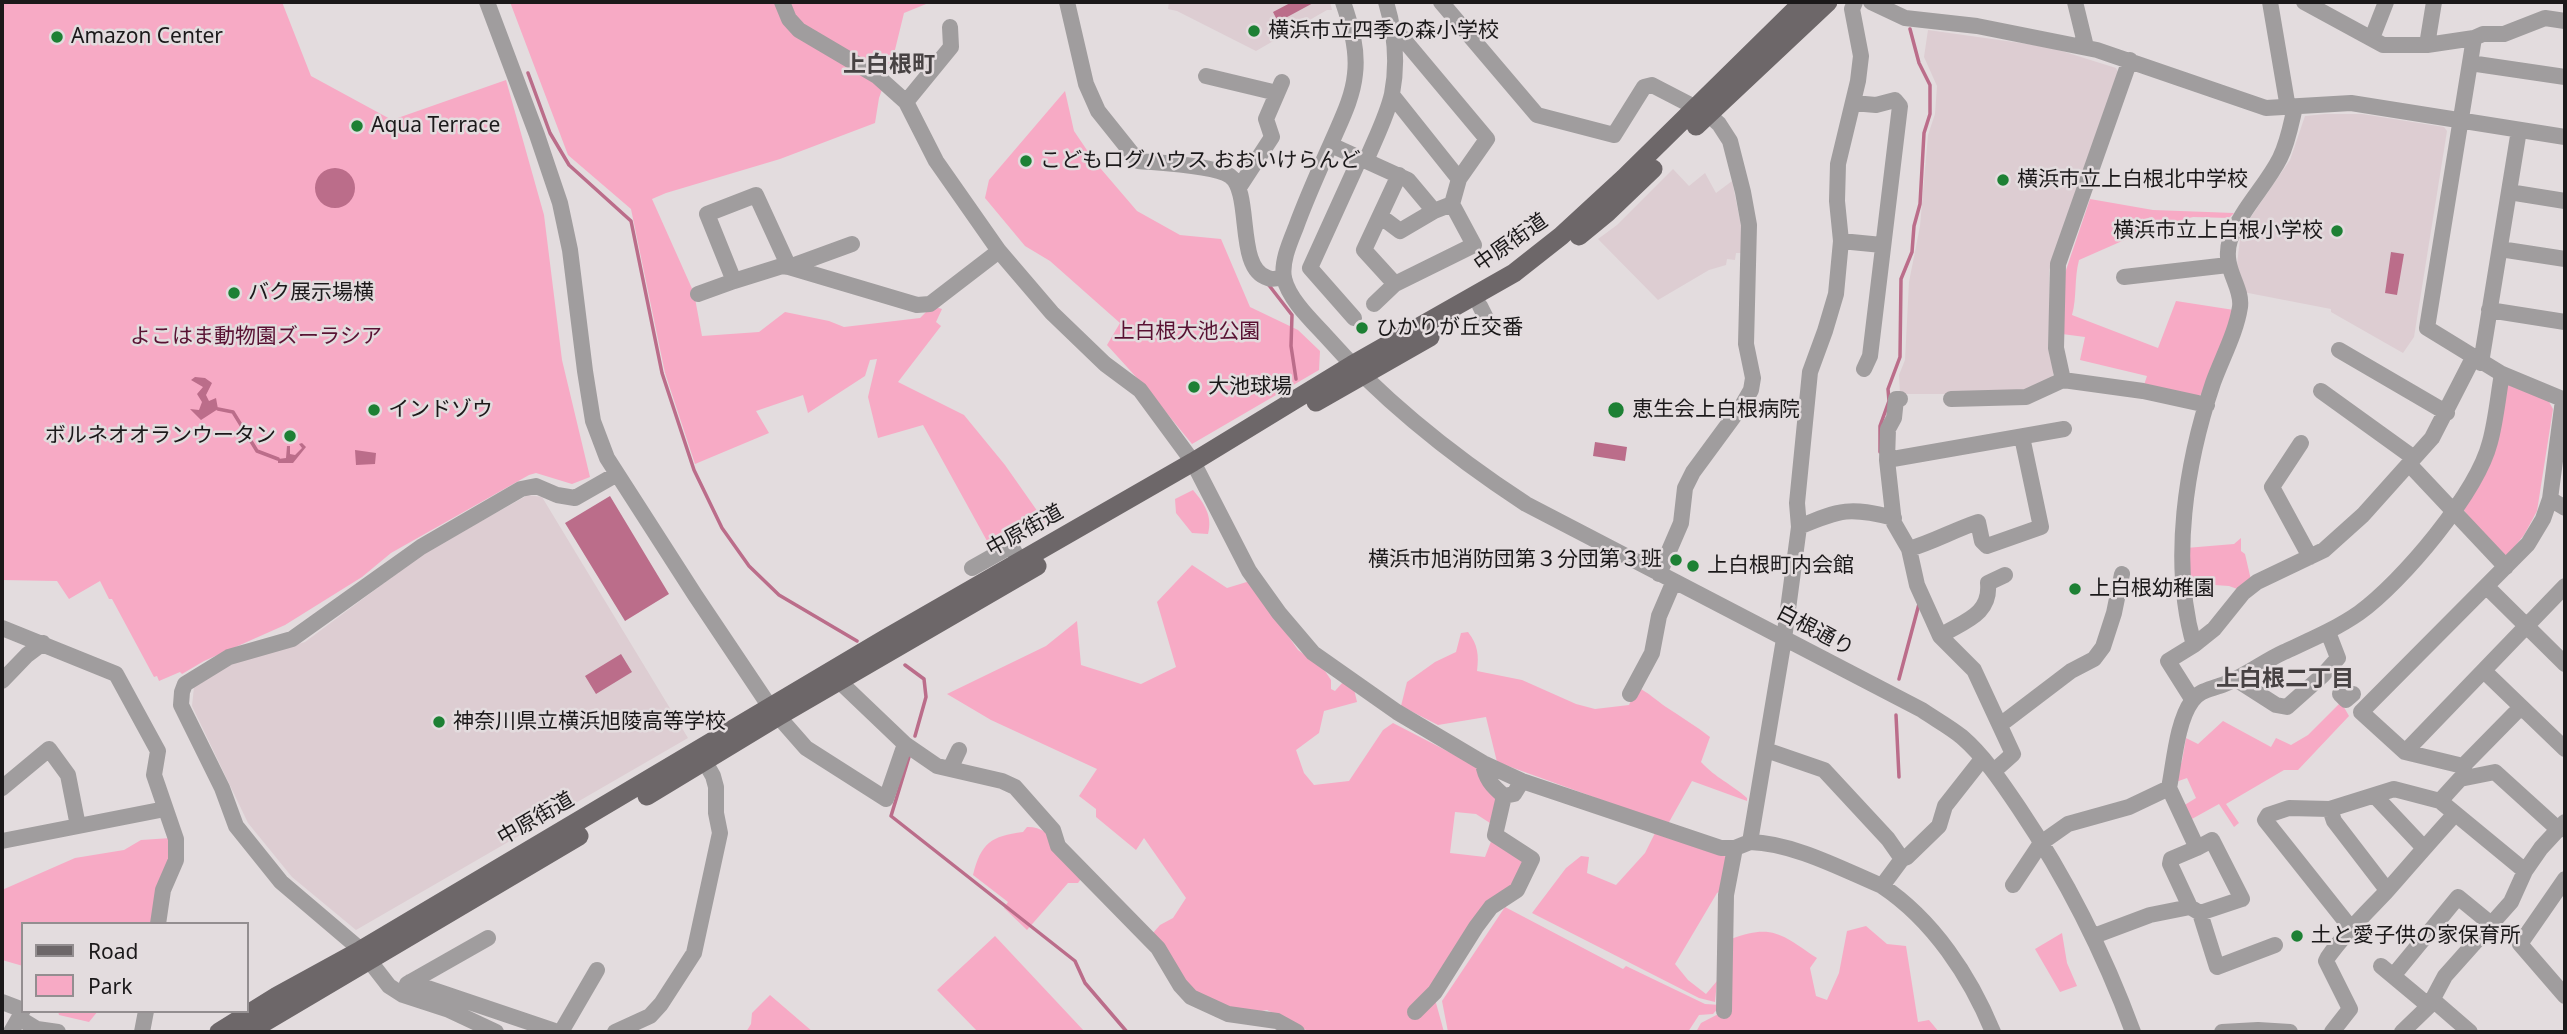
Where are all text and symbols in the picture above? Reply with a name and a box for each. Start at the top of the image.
place label: 横浜市立四季の森小学校 [1268,18,1499,44]
marker: 横浜市立四季の森小学校 [1246,23,1262,39]
place label: Amazon Center [71,24,223,50]
marker: Amazon Center [49,29,65,45]
district label: 上白根町 [843,51,935,79]
place label: Aqua Terrace [371,113,500,139]
marker: Aqua Terrace [349,118,365,134]
place label: こどもログハウス おおいけらんど [1040,148,1360,174]
marker: こどもログハウス おおいけらんど [1018,153,1034,169]
place label: 横浜市立上白根北中学校 [2017,167,2248,193]
marker: 横浜市立上白根北中学校 [1995,172,2011,188]
street label: 中原街道 [1469,209,1553,277]
place label: 横浜市立上白根小学校 [2113,218,2323,244]
marker: 横浜市立上白根小学校 [2329,223,2345,239]
place label: バク展示場横 [248,280,374,306]
marker: バク展示場横 [226,285,242,301]
place label: ひかりが丘交番 [1376,315,1523,341]
park label: 上白根大池公園 [1114,319,1260,345]
marker: ひかりが丘交番 [1354,320,1370,336]
park label: よこはま動物園ズーラシア [130,324,382,350]
place label: 大池球場 [1208,374,1292,400]
marker: 大池球場 [1186,379,1202,395]
place label: インドゾウ [388,397,493,423]
place label: 恵生会上白根病院 [1632,397,1800,423]
marker: 恵生会上白根病院 [1606,400,1626,420]
marker: インドゾウ [366,402,382,418]
place label: ボルネオオランウータン [45,423,276,449]
marker: ボルネオオランウータン [282,428,298,444]
street label: 中原街道 [982,500,1068,562]
place label: 横浜市旭消防団第３分団第３班 [1368,547,1662,573]
marker: 横浜市旭消防団第３分団第３班 [1668,552,1684,568]
place label: 上白根町内会館 [1707,553,1854,579]
marker: 上白根町内会館 [1685,558,1701,574]
place label: 上白根幼稚園 [2089,576,2215,602]
marker: 上白根幼稚園 [2067,581,2083,597]
street label: 白根通り [1772,600,1858,662]
district label: 上白根二丁目 [2216,665,2354,693]
place label: 神奈川県立横浜旭陵高等学校 [453,709,726,735]
marker: 神奈川県立横浜旭陵高等学校 [431,714,447,730]
street label: 中原街道 [493,787,579,851]
legend [21,922,248,1013]
place label: 土と愛子供の家保育所 [2311,923,2521,949]
marker: 土と愛子供の家保育所 [2289,928,2305,944]
text: Road [88,937,138,965]
text: Park [88,972,132,1000]

